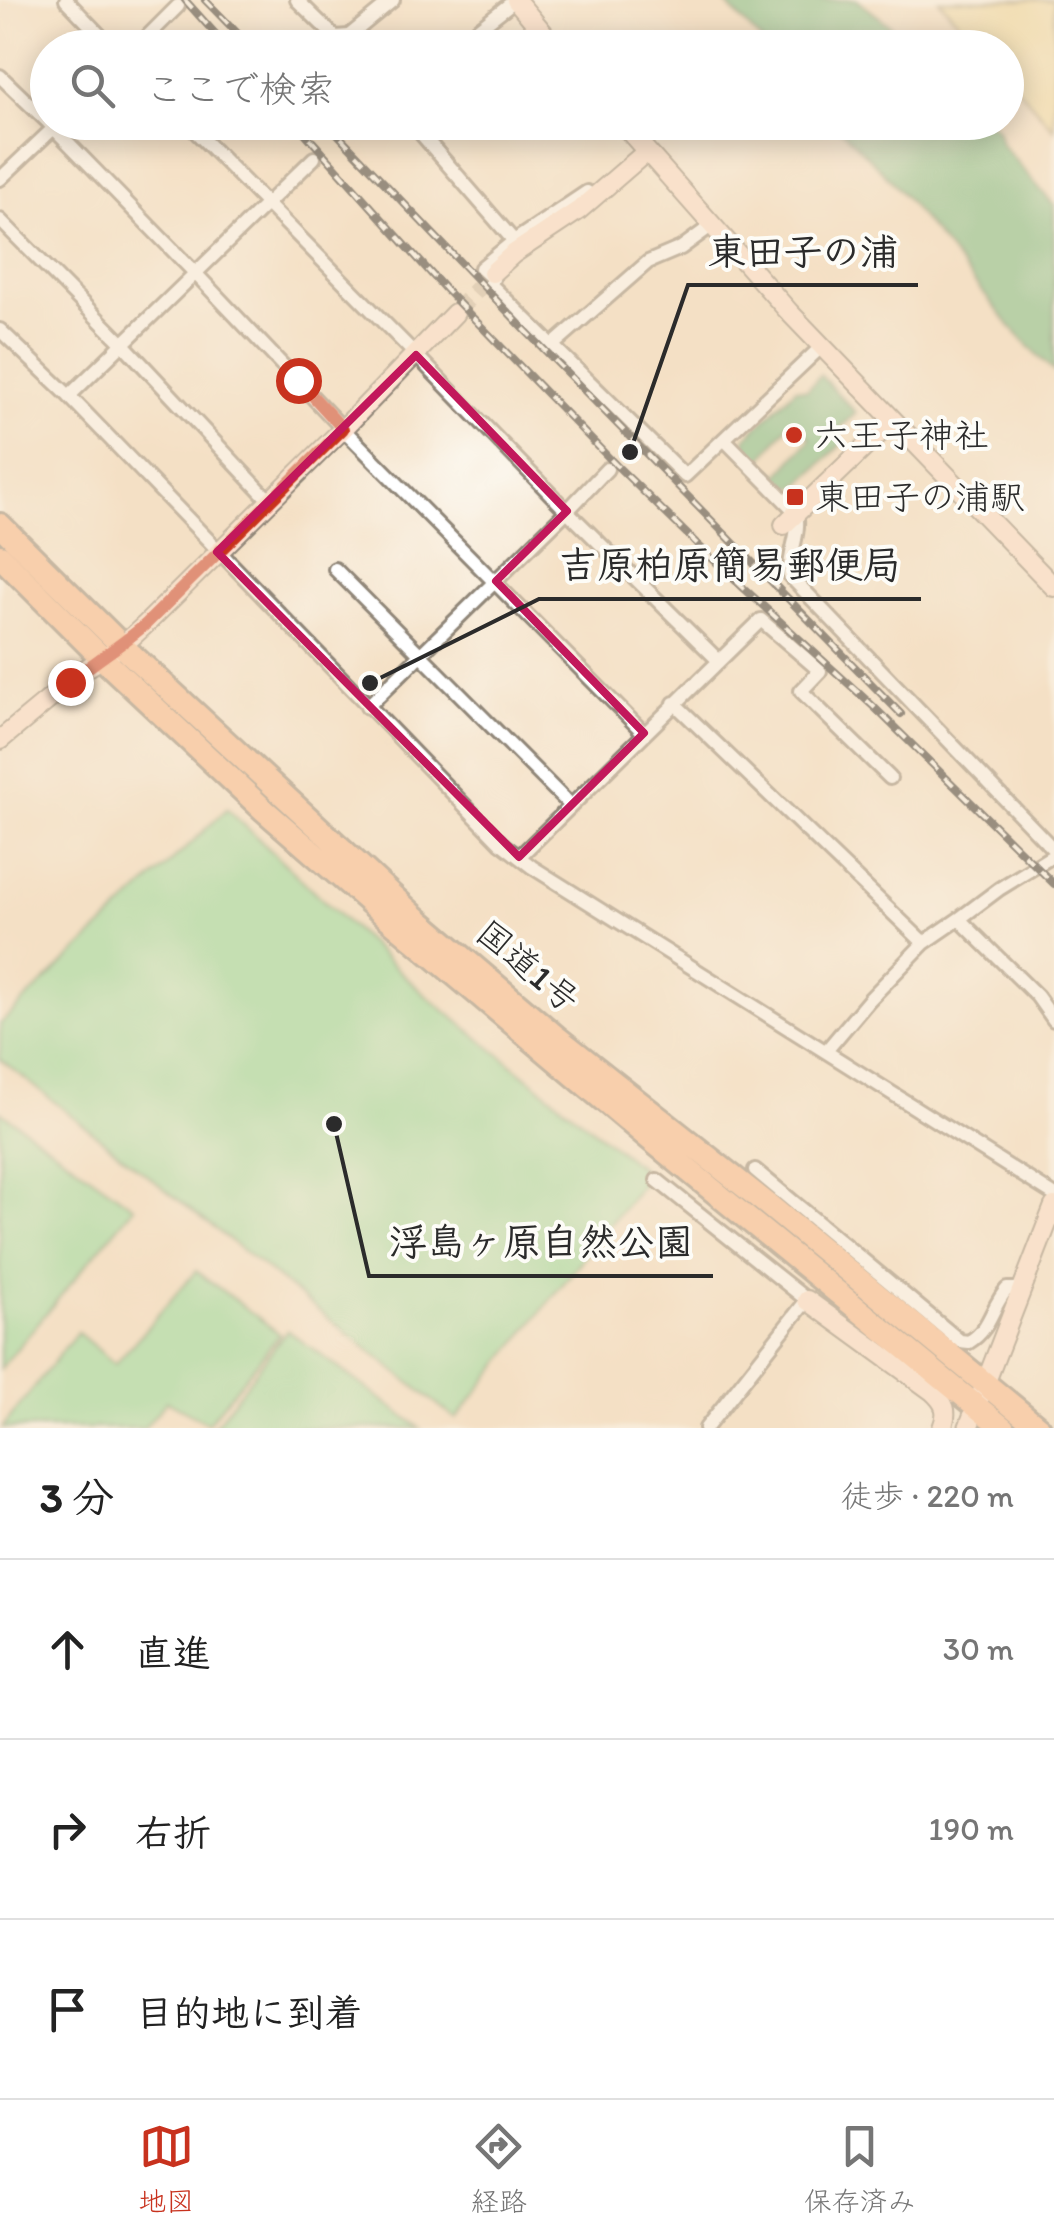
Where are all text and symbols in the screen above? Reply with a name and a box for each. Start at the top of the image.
search box [30,30,1024,140]
icon: search [65,58,120,113]
text: ここで検索 [145,66,335,112]
callout: 東田子の浦 [688,217,918,285]
text: 東田子の浦 [708,229,898,275]
route start [276,358,322,404]
place label: 六王子神社 [814,414,989,456]
marker: 六王子神社 [783,424,805,446]
place label: 東田子の浦駅 [815,476,1025,518]
marker: 東田子の浦駅 [784,486,806,508]
callout: 吉原柏原簡易郵便局 [539,531,921,599]
text: 吉原柏原簡易郵便局 [559,542,901,588]
route end [48,660,94,706]
street label: 国道1号 [468,911,588,1021]
callout: 浮島ヶ原自然公園 [369,1208,713,1276]
text: 浮島ヶ原自然公園 [389,1219,693,1265]
text: 3 分 [40,1472,114,1523]
text: 徒歩 · 220 m [840,1477,1014,1515]
icon: ahead [40,1622,95,1677]
text: 直進 [135,1630,211,1676]
text: 30 m [943,1630,1014,1668]
icon: right [40,1802,95,1857]
text: 右折 [135,1810,211,1856]
text: 190 m [929,1810,1014,1848]
icon: arrive [40,1982,95,2037]
text: 目的地に到着 [135,1990,363,2036]
tab: 地図 [138,2119,194,2219]
tab: 経路 [471,2119,527,2219]
tab: 保存済み [804,2119,916,2219]

